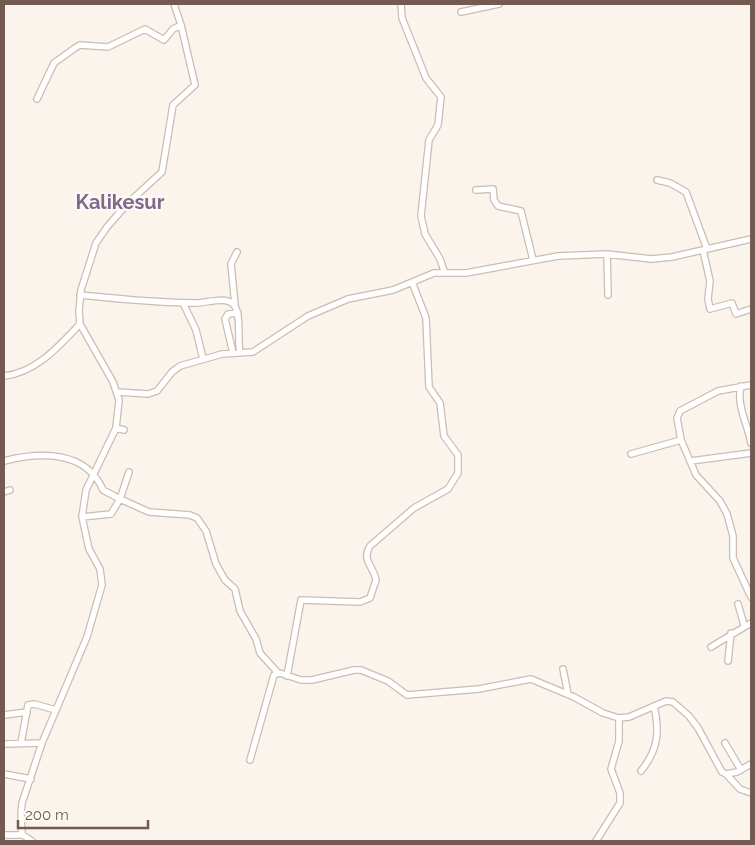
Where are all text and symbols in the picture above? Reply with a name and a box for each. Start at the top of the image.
district label: Kalikesur [76,190,165,214]
scale bar [18,798,148,830]
text: 200 m [25,806,69,824]

